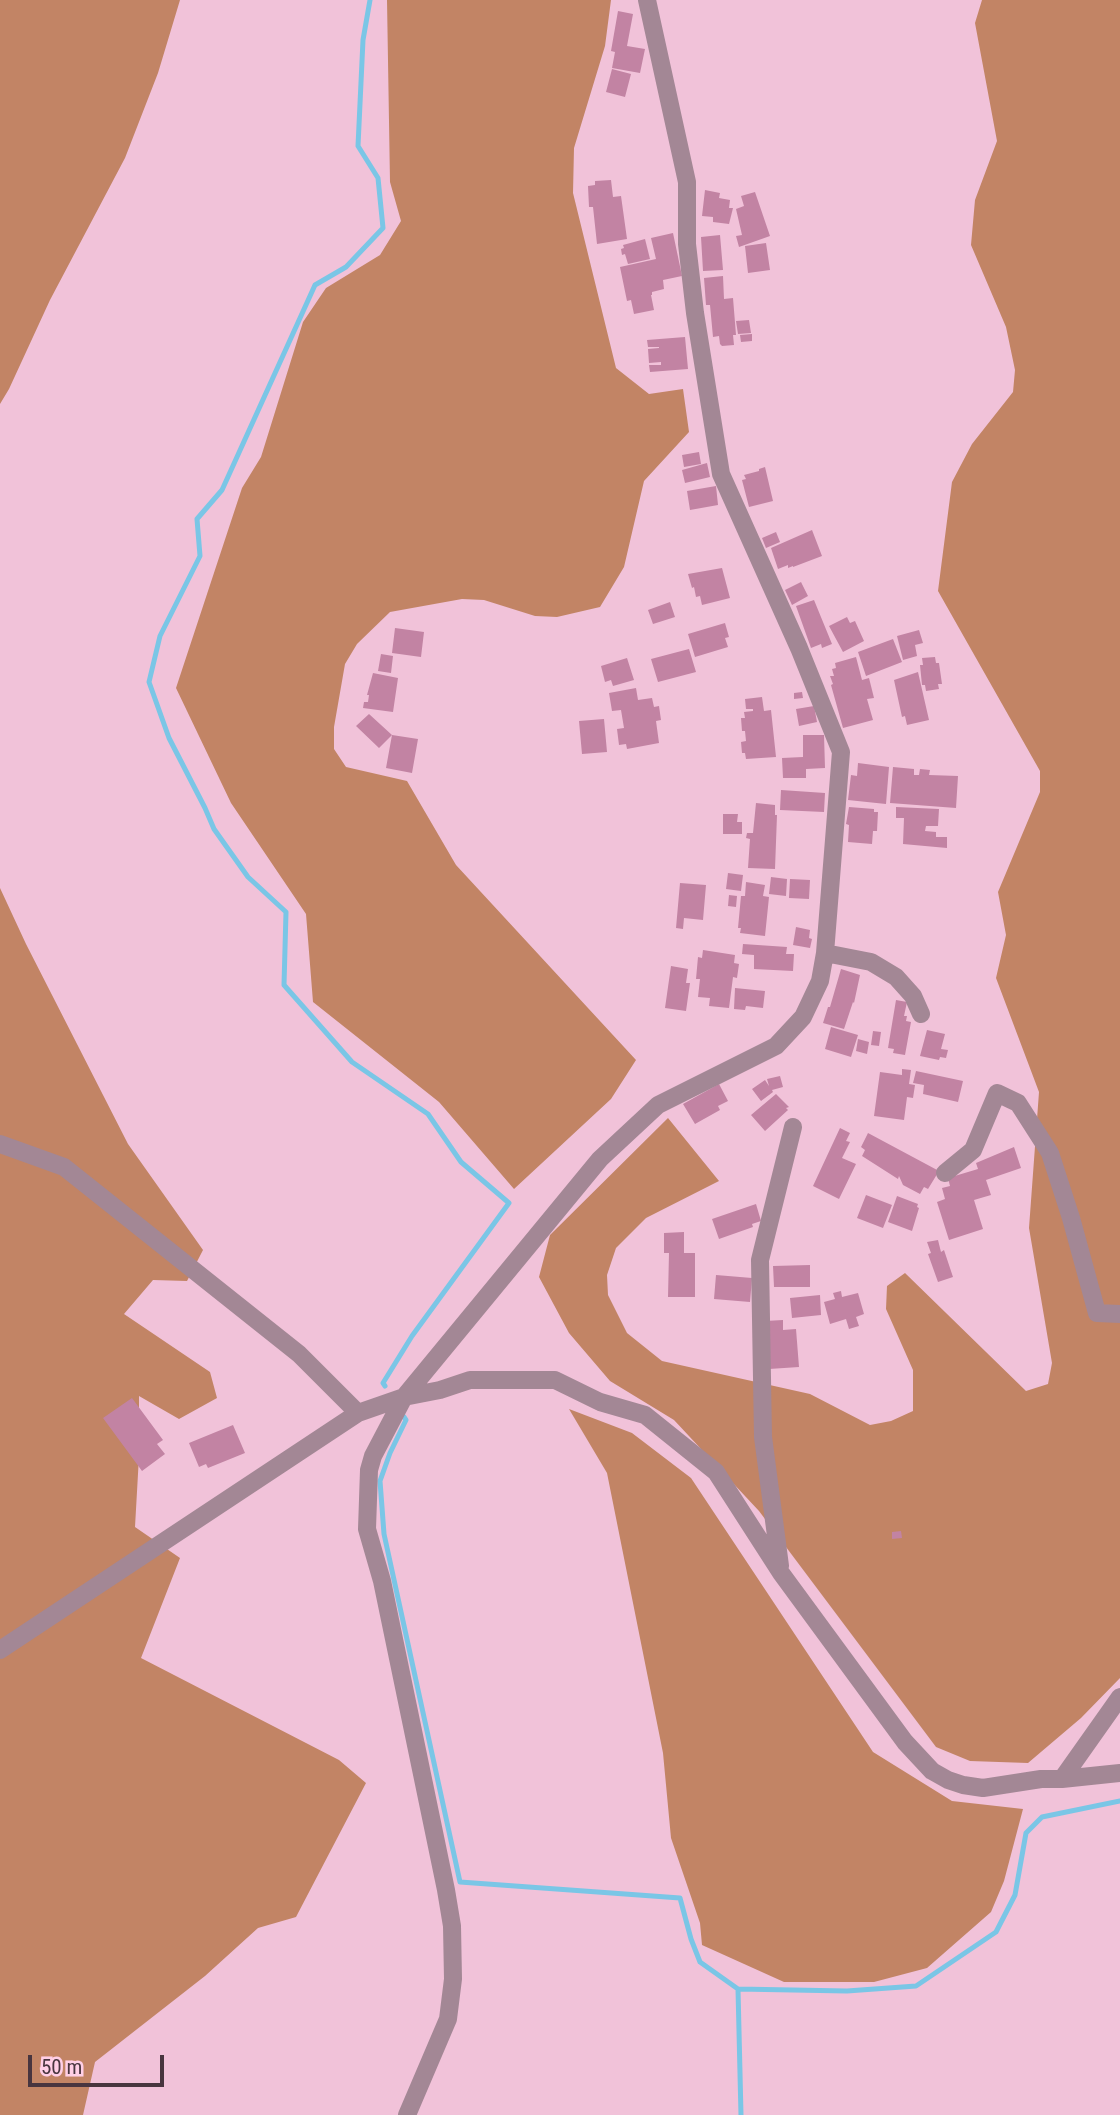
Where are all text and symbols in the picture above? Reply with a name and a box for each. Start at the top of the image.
scale bar [32,2042,168,2086]
text: 50 m [41,2055,82,2079]

